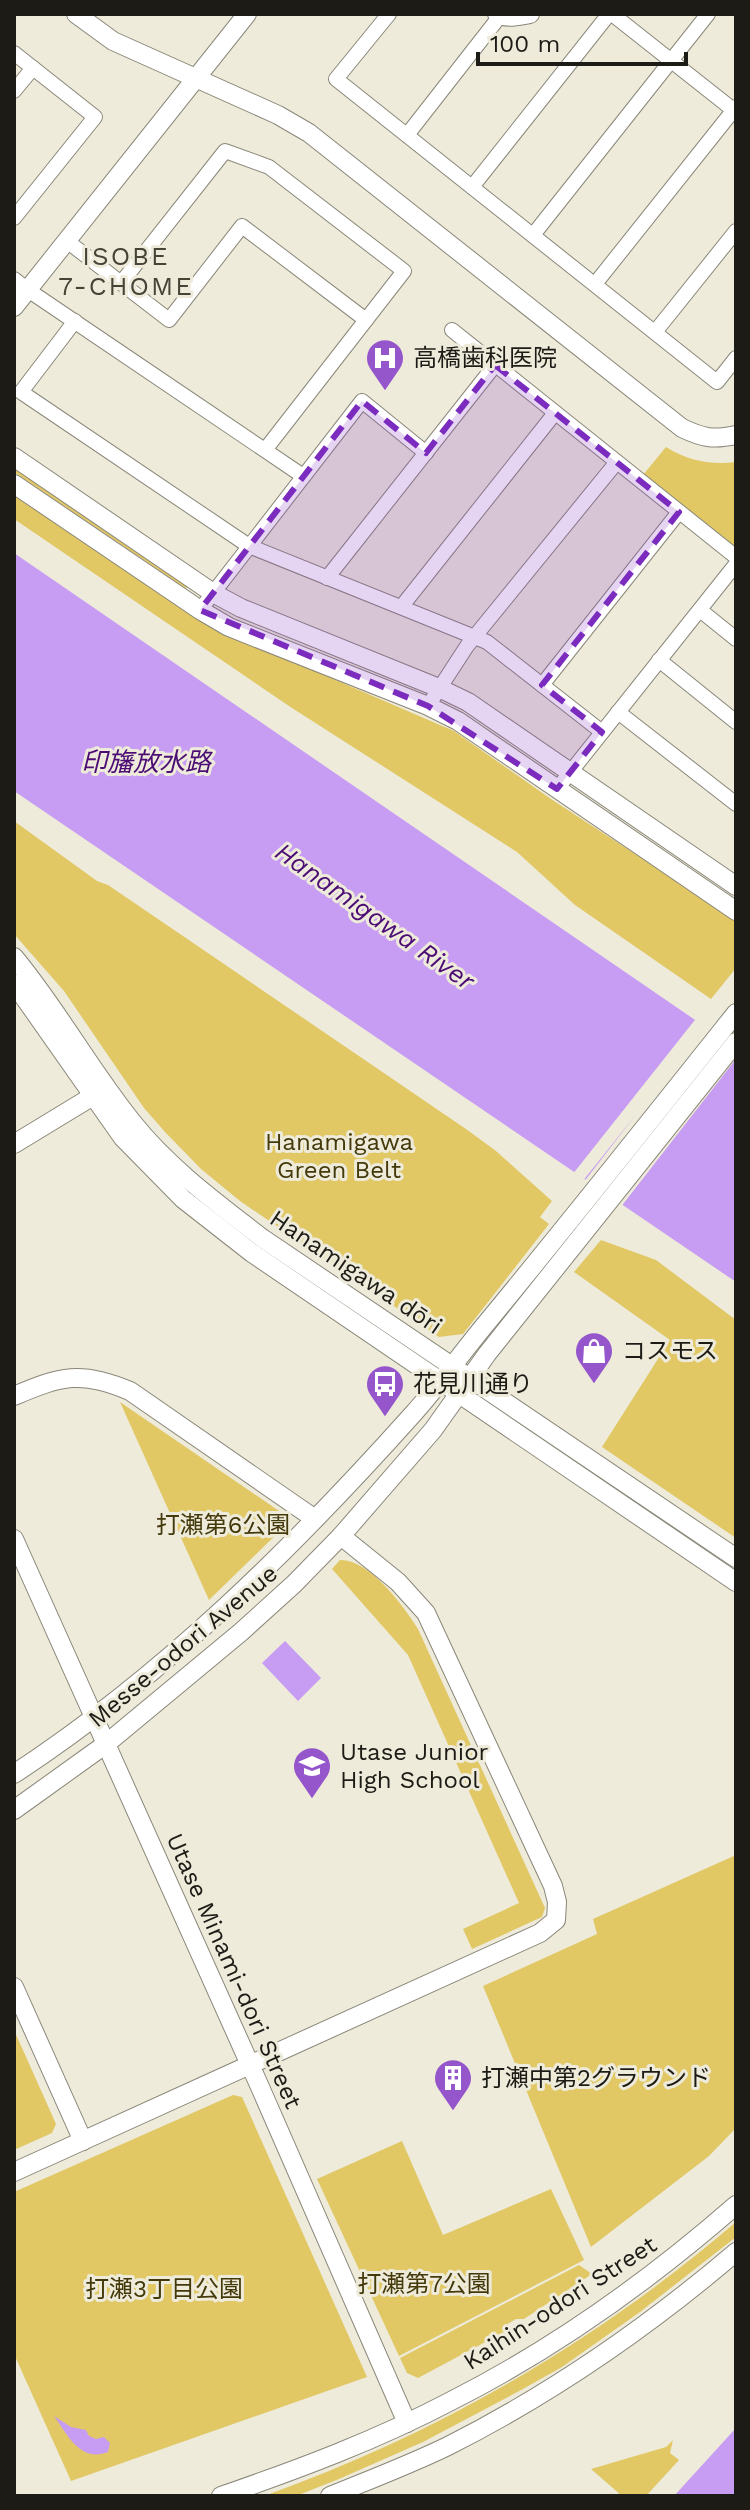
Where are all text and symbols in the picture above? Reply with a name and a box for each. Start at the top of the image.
scale bar [478,16,686,66]
text: 100 m [490,30,560,58]
district label: ISOBE 7-CHOME [58,241,194,301]
hospital icon: 高橋歯科医院 [364,337,406,392]
place label: 高橋歯科医院 [413,344,557,372]
water label: 印旛放水路 [81,747,213,777]
water label: Hanamigawa River [270,836,481,996]
park label: Hanamigawa Green Belt [265,1128,413,1184]
street label: Hanamigawa dōri [265,1204,447,1340]
shop icon: コスモス [573,1330,615,1385]
place label: コスモス [622,1337,718,1365]
bus stop icon: 花見川通り [364,1363,406,1418]
place label: 花見川通り [413,1370,533,1398]
park label: 打瀬第6公園 [156,1511,290,1539]
street label: Messe-odori Avenue [83,1559,283,1733]
place label: Utase Junior High School [340,1738,489,1794]
school or university icon: Utase Junior High School [291,1745,333,1800]
street label: Utase Minami-dori Street [161,1829,307,2113]
building icon: 打瀬中第2グラウンド [432,2057,474,2112]
place label: 打瀬中第2グラウンド [481,2064,711,2092]
street label: Kaihin-odori Street [458,2230,662,2376]
park label: 打瀬第7公園 [357,2270,491,2298]
park label: 打瀬3丁目公園 [85,2275,243,2303]

